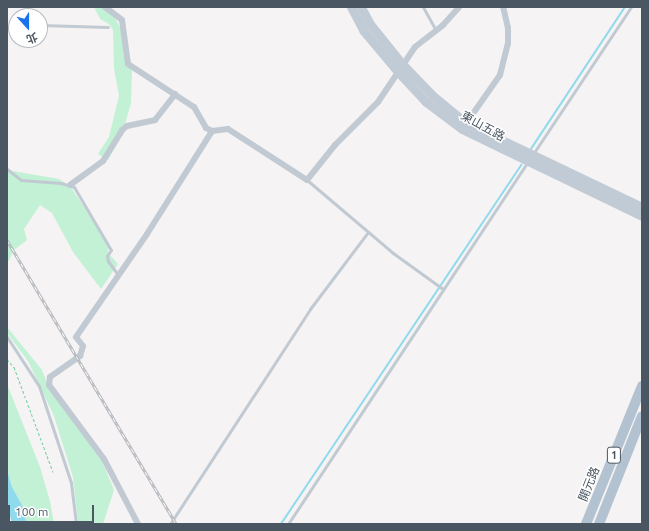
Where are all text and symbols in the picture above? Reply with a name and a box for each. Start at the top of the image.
north arrow [8,8,48,48]
text: 北 [25,31,39,46]
street label: 東山五路 [459,108,507,144]
road number: 1 [606,446,622,464]
street label: 開元路 [576,465,602,503]
scale bar [10,497,96,523]
text: 100 m [15,505,48,518]

